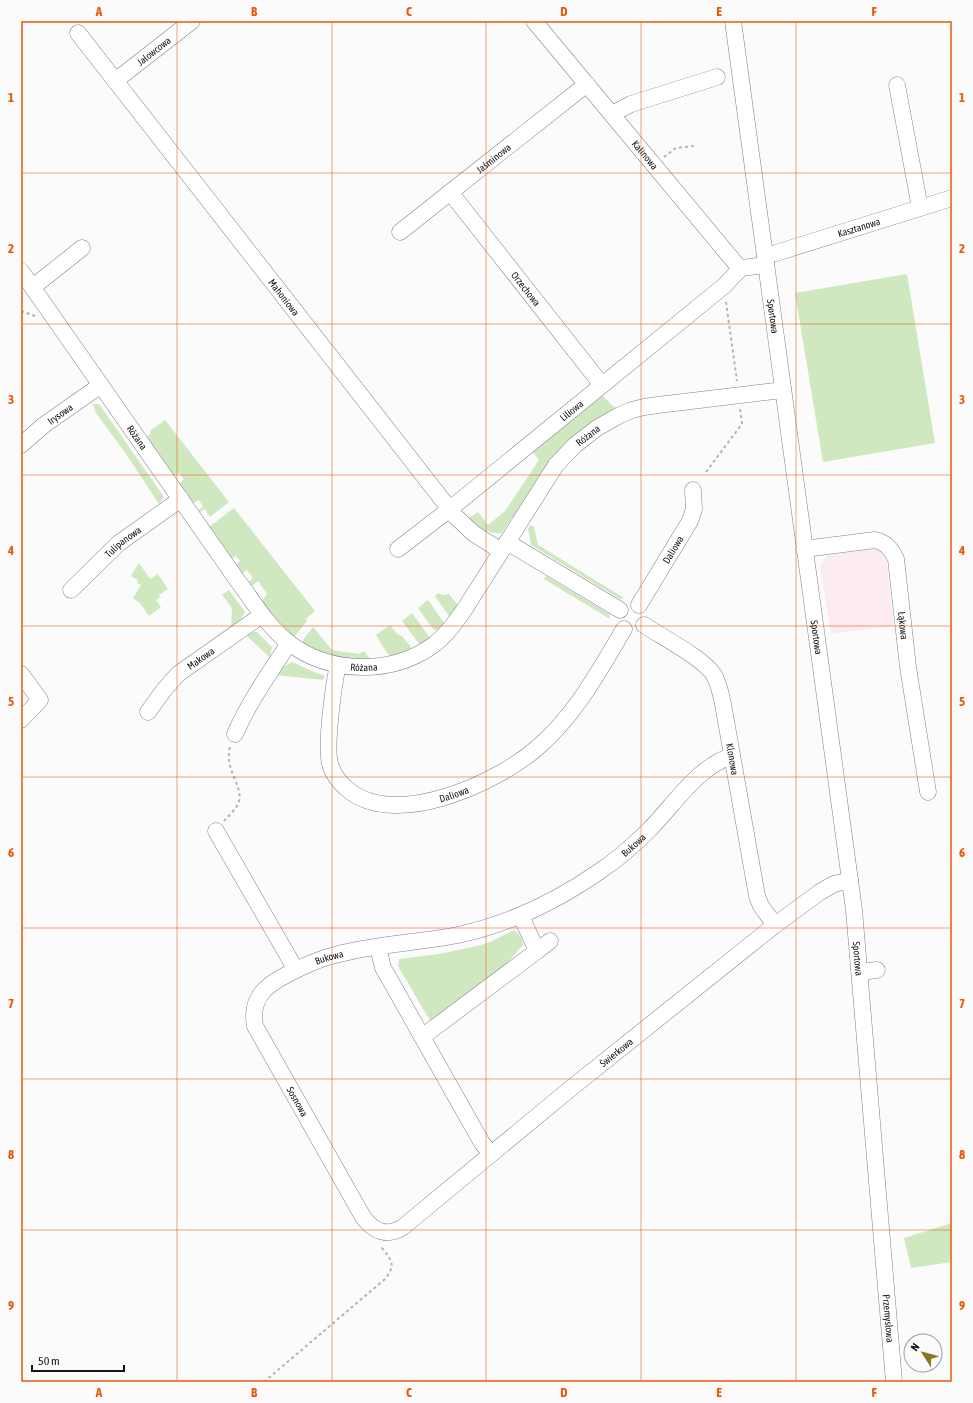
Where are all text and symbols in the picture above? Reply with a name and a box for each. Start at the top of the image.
text: A [95,4,103,19]
text: B [251,4,258,19]
text: C [406,4,412,19]
text: D [560,4,568,19]
text: E [716,4,722,19]
text: F [871,4,877,19]
street label: Jałowcowa [135,34,173,67]
text: 1 [8,90,14,105]
text: 1 [959,90,965,105]
street label: Kalinowa [630,138,661,172]
street label: Jaśminowa [474,141,513,175]
street label: Kasztanowa [836,215,882,239]
text: 2 [8,241,14,256]
text: 2 [959,241,965,256]
street label: Orzechowa [509,269,543,308]
street label: Mahoniowa [266,277,302,318]
street label: Sportowa [765,298,781,334]
text: 3 [8,392,14,407]
text: 3 [959,392,965,407]
street label: Liliowa [558,397,585,423]
street label: Irysowa [45,401,75,426]
street label: Różana [573,422,602,448]
street label: Różana [125,423,150,452]
street label: Tulipanowa [102,524,143,559]
street label: Daliowa [660,533,685,565]
text: 4 [7,543,14,558]
text: 4 [958,543,965,558]
street label: Łąkowa [896,611,910,640]
street label: Sportowa [809,620,825,655]
street label: Makowa [185,645,217,671]
street label: Różana [350,661,379,673]
text: 5 [8,694,14,709]
text: 5 [959,694,965,709]
street label: Klonowa [725,742,741,776]
street label: Daliowa [438,784,470,804]
street label: Bukowa [619,831,648,859]
text: 6 [8,845,14,860]
text: 6 [959,845,965,860]
street label: Sportowa [851,941,865,977]
street label: Bukowa [313,948,345,966]
text: 7 [8,996,14,1011]
text: 7 [959,996,965,1011]
street label: Świerkowa [597,1035,635,1069]
street label: Sosnowa [285,1085,311,1119]
text: 8 [8,1147,14,1162]
text: 8 [959,1147,965,1162]
street label: Przemysłowa [881,1294,896,1343]
text: 9 [8,1298,14,1313]
text: 9 [959,1298,965,1313]
north arrow [903,1333,943,1373]
text: N [908,1341,922,1353]
scale bar [32,1347,124,1373]
text: 50 m [38,1354,60,1368]
text: A [95,1385,103,1400]
text: B [251,1385,258,1400]
text: C [406,1385,412,1400]
text: D [560,1385,568,1400]
text: E [716,1385,722,1400]
text: F [871,1385,877,1400]

